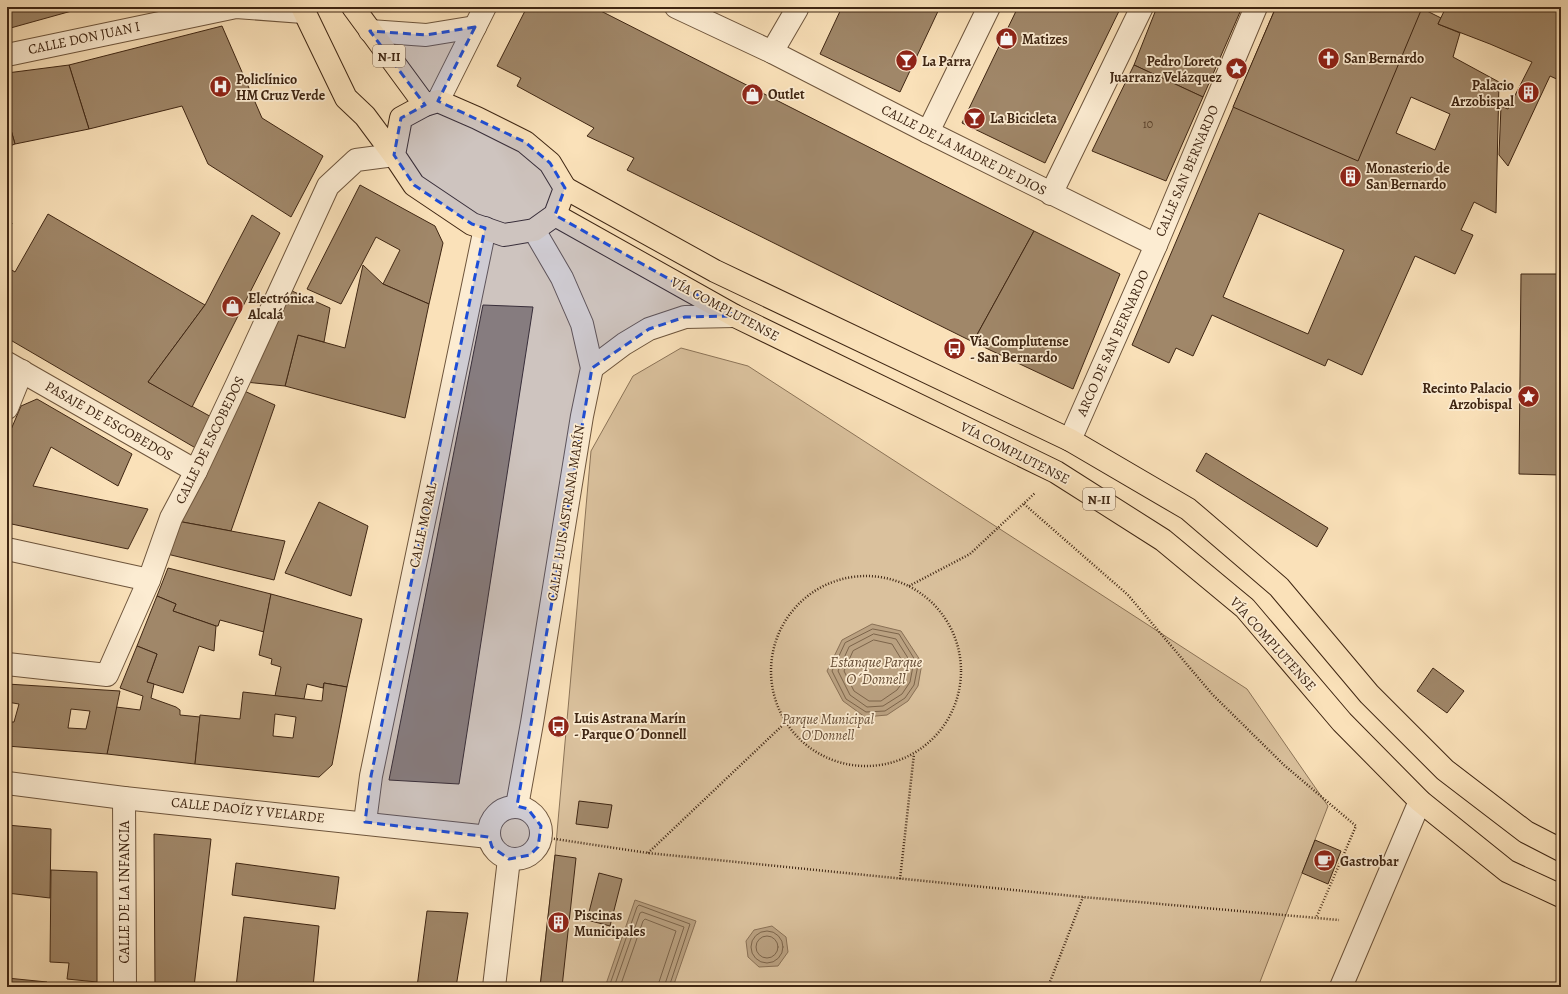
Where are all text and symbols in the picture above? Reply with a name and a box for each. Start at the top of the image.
street label: CALLE DON JUAN I [26,17,142,59]
shop icon: Matizes [993,26,1019,52]
place label: Matizes [1022,30,1068,49]
road number: N-II [373,45,405,67]
church icon: San Bernardo [1315,45,1341,71]
bar icon: La Parra [893,48,919,74]
place label: San Bernardo [1344,49,1424,68]
place label: La Parra [922,52,972,71]
place label: Pedro Loreto Juarranz Velázquez [1110,52,1223,87]
place icon: Pedro Loreto Juarranz Velázquez [1224,56,1250,82]
place label: Policlínico HM Cruz Verde [236,70,326,105]
hospital icon: Policlínico HM Cruz Verde [207,74,233,100]
place label: Palacio Arzobispal [1450,76,1514,111]
building icon: Palacio Arzobispal [1516,80,1542,106]
shop icon: Outlet [740,81,766,107]
place label: Outlet [768,85,805,104]
street label: CALLE DE LA MADRE DE DIOS [878,100,1050,200]
street label: CALLE SAN BERNARDO [1151,102,1223,240]
bar icon: La Bicicleta [962,105,988,131]
place label: La Bicicleta [990,109,1057,128]
house number: 10 [1143,116,1153,132]
place label: Monasterio de San Bernardo [1366,159,1450,194]
building icon: Monasterio de San Bernardo [1337,163,1363,189]
street label: ARCO DE SAN BERNARDO [1072,267,1154,420]
street label: VÍA COMPLUTENSE [666,272,783,346]
place label: Electrónica Alcalá [247,289,315,324]
shop icon: Electrónica Alcalá [219,293,245,319]
place label: Vía Complutense - San Bernardo [969,332,1069,367]
bus stop icon: Vía Complutense - San Bernardo [942,336,968,362]
street label: CALLE DE ESCOBEDOS [171,373,249,507]
street label: PASAJE DE ESCOBEDOS [42,377,176,465]
place label: Recinto Palacio Arzobispal [1422,379,1512,414]
place icon: Recinto Palacio Arzobispal [1515,383,1541,409]
street label: VÍA COMPLUTENSE [956,417,1073,489]
street label: CALLE LUIS ASTRANA MARÍN [543,424,589,602]
street label: CALLE MORAL [405,480,442,569]
road number: N-II [1083,488,1115,510]
street label: VÍA COMPLUTENSE [1225,592,1320,695]
water label: Estanque Parque O´Donnell [830,652,923,689]
place label: Luis Astrana Marín - Parque O´Donnell [574,709,687,744]
park label: Parque Municipal O'Donnell [782,710,874,745]
bus stop icon: Luis Astrana Marín - Parque O´Donnell [545,713,571,739]
street label: CALLE DAOÍZ Y VELARDE [170,792,326,828]
street label: CALLE DE LA INFANCIA [115,820,134,964]
cafe icon: Gastrobar [1311,848,1337,874]
place label: Gastrobar [1340,852,1399,871]
place label: Piscinas Municipales [574,906,646,941]
building icon: Piscinas Municipales [545,910,571,936]

